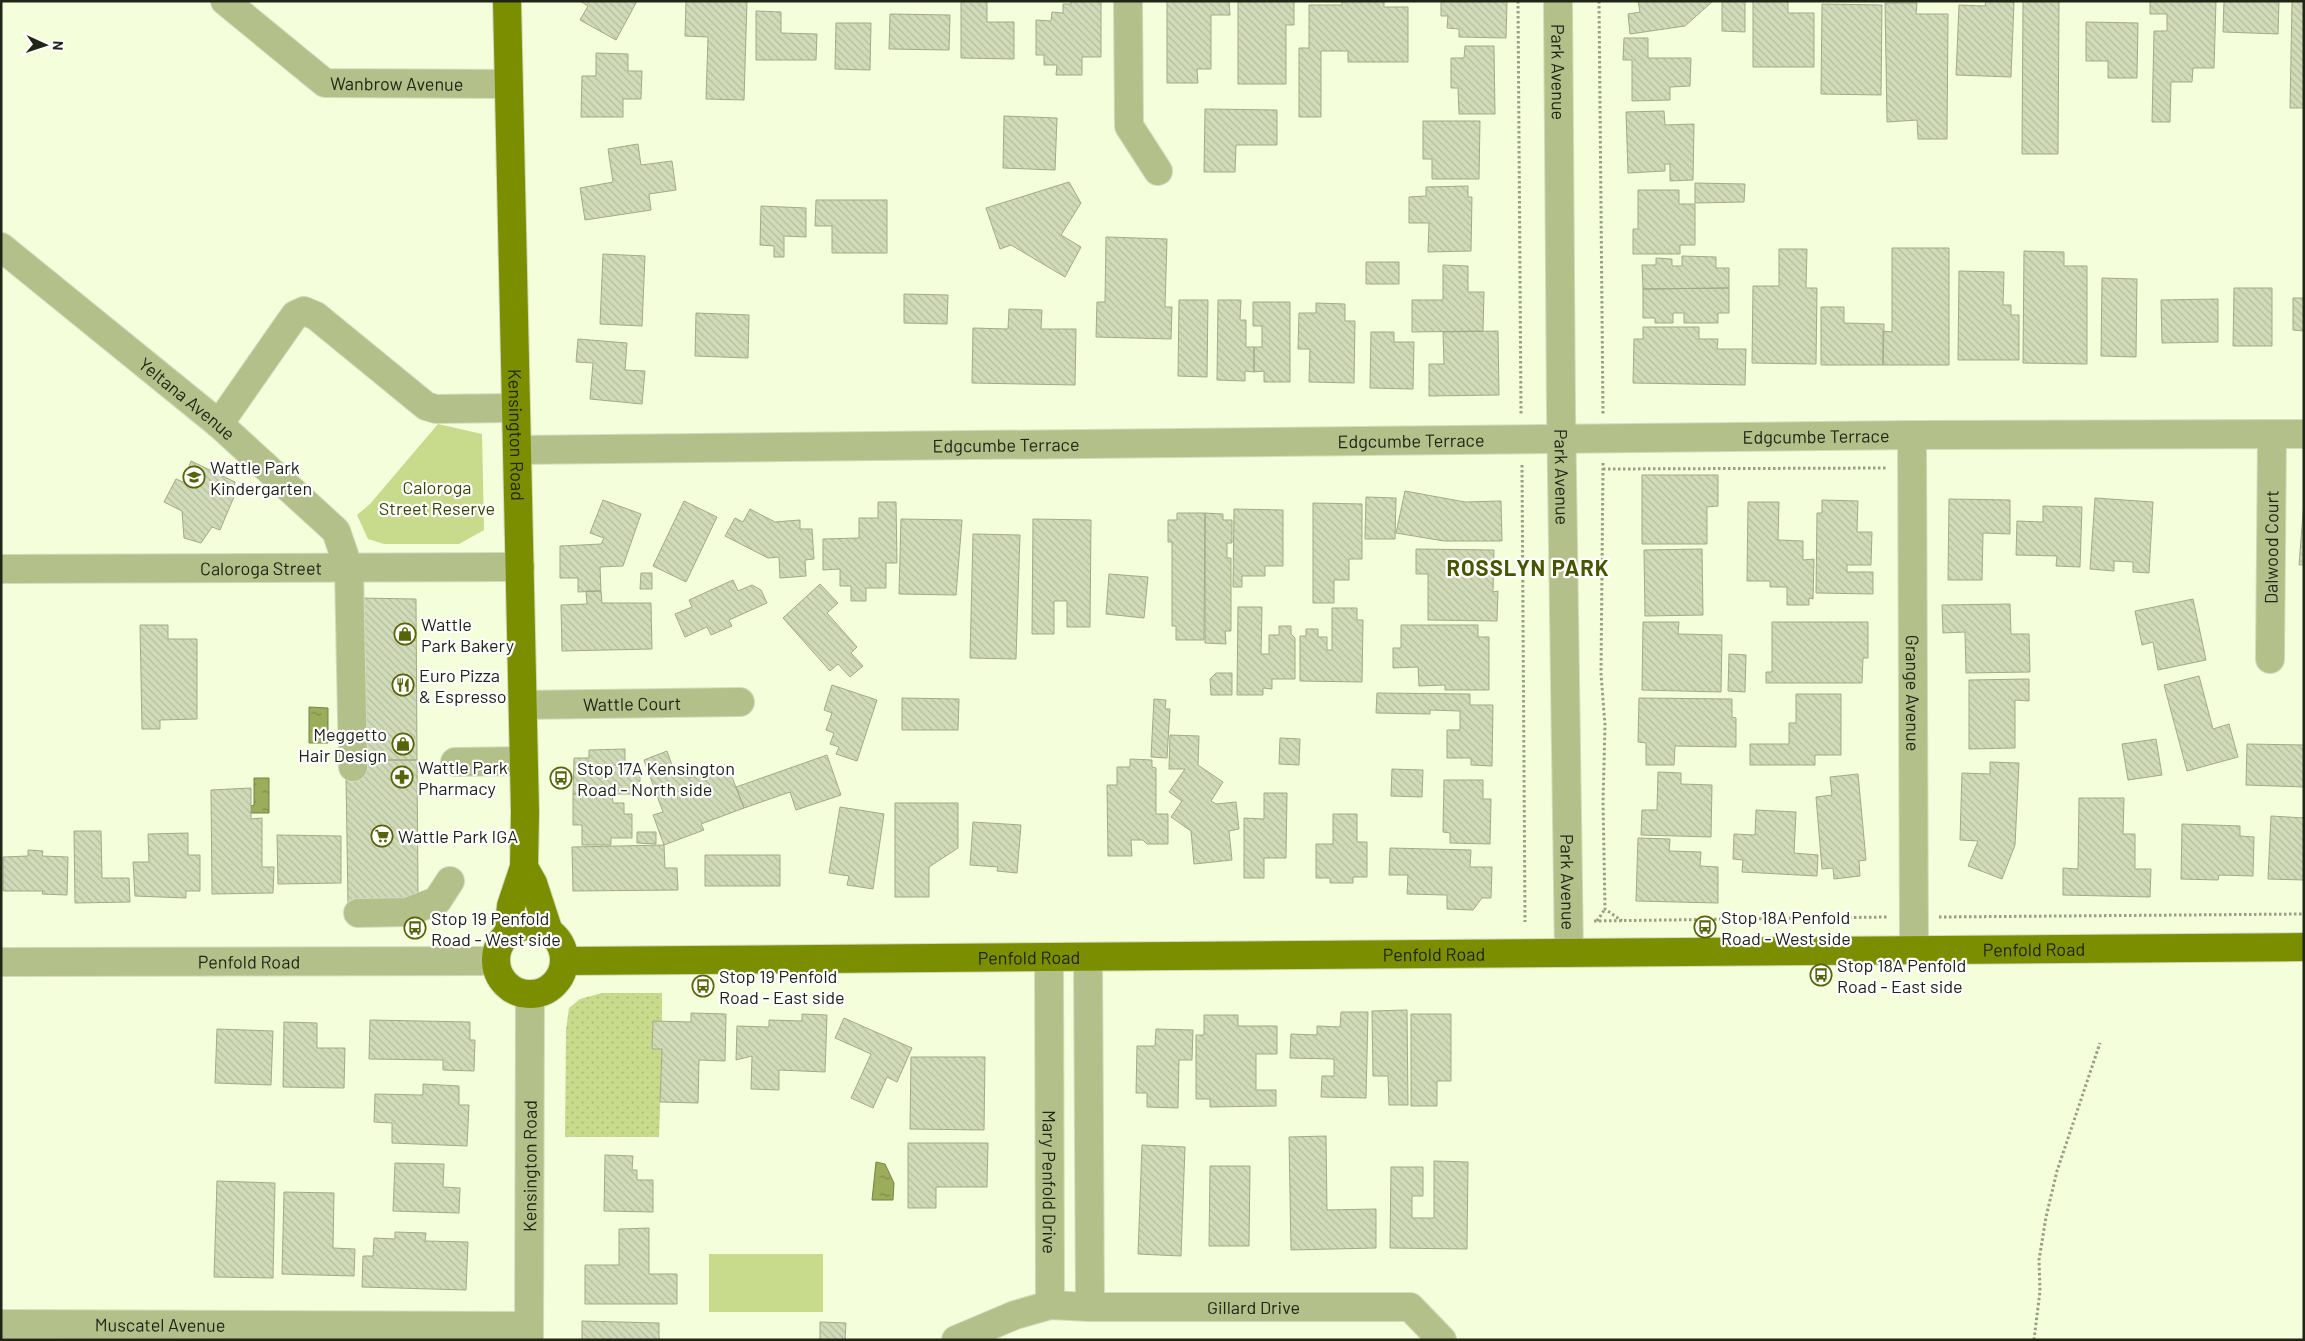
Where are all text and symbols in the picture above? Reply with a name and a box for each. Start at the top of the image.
north arrow [20,20,70,70]
street label: Park Avenue [1547,24,1570,120]
text: N [50,41,67,51]
street label: Wanbrow Avenue [330,72,463,95]
street label: Yeltana Avenue [134,352,240,445]
street label: Kensington Road [504,369,529,501]
street label: Edgcumbe Terrace [1742,424,1890,448]
street label: Edgcumbe Terrace [1337,429,1485,452]
street label: Park Avenue [1550,429,1574,525]
street label: Edgcumbe Terrace [932,433,1080,457]
place label: Wattle Park Kindergarten [210,456,312,499]
school or university icon: Wattle Park Kindergarten [182,465,206,489]
park label: Caloroga Street Reserve [379,476,495,519]
street label: Dalwood Court [2259,490,2283,604]
district label: ROSSLYN PARK [1446,554,1610,580]
street label: Caloroga Street [200,557,322,579]
place label: Wattle Park Bakery [421,613,514,656]
shop icon: Wattle Park Bakery [393,622,417,646]
street label: Grange Avenue [1902,635,1924,751]
place label: Euro Pizza & Espresso [419,664,507,707]
restaurant icon: Euro Pizza & Espresso [391,673,415,697]
street label: Wattle Court [583,692,681,715]
place label: Meggetto Hair Design [298,723,387,766]
shop icon: Meggetto Hair Design [391,732,415,756]
place label: Wattle Park Pharmacy [418,756,508,799]
place label: Stop 17A Kensington Road - North side [577,757,735,800]
pharmacy icon: Wattle Park Pharmacy [390,765,414,789]
bus stop icon: Stop 17A Kensington Road - North side [549,766,573,790]
supermarket icon: Wattle Park IGA [370,824,394,848]
place label: Wattle Park IGA [398,825,518,847]
street label: Park Avenue [1556,834,1580,930]
place label: Stop 18A Penfold Road - West side [1721,906,1851,949]
place label: Stop 19 Penfold Road - West side [431,907,561,950]
bus stop icon: Stop 18A Penfold Road - West side [1693,915,1717,939]
bus stop icon: Stop 19 Penfold Road - West side [403,916,427,940]
street label: Penfold Road [1983,938,2085,961]
street label: Penfold Road [1383,943,1485,965]
street label: Penfold Road [978,946,1080,969]
street label: Penfold Road [198,950,300,973]
place label: Stop 18A Penfold Road - East side [1837,954,1966,997]
bus stop icon: Stop 18A Penfold Road - East side [1809,963,1833,987]
place label: Stop 19 Penfold Road - East side [719,965,845,1008]
bus stop icon: Stop 19 Penfold Road - East side [691,974,715,998]
street label: Kensington Road [518,1100,541,1232]
street label: Mary Penfold Drive [1038,1110,1061,1254]
street label: Gillard Drive [1207,1296,1300,1318]
street label: Muscatel Avenue [95,1313,225,1336]

